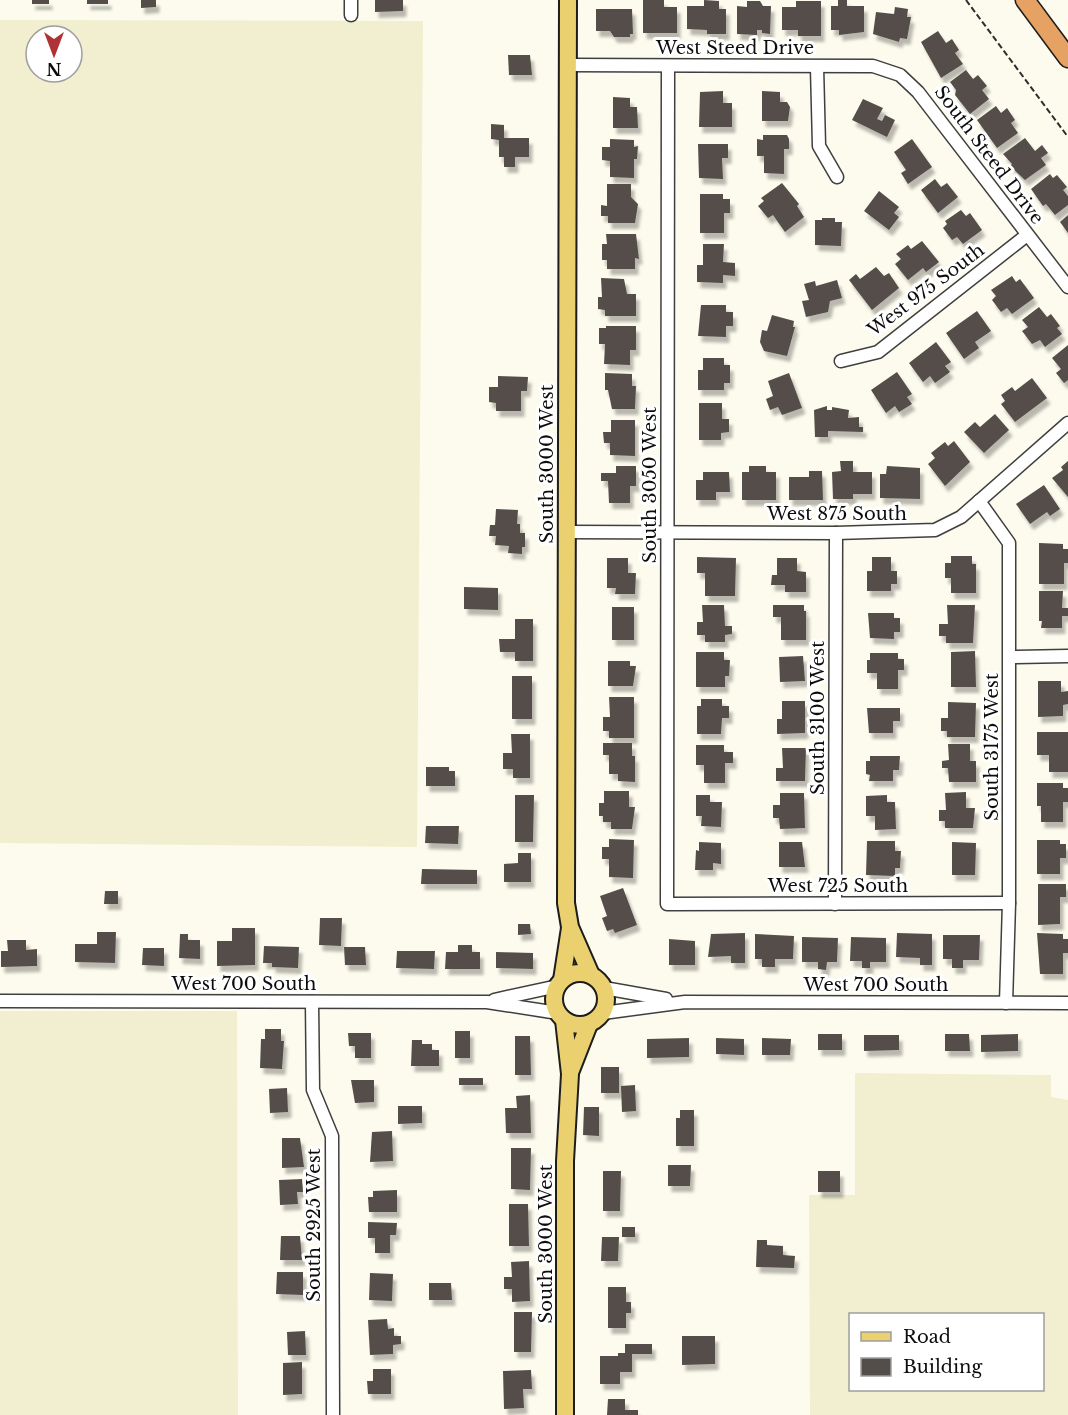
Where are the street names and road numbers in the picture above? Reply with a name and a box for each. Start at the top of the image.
street label: West Steed Drive [655,37,814,59]
street label: South Steed Drive [930,81,1048,229]
street label: West 975 South [862,239,989,342]
street label: South 3000 West [536,384,558,543]
street label: South 3050 West [639,407,661,563]
street label: West 875 South [766,503,907,525]
street label: South 3100 West [807,641,829,795]
street label: South 3175 West [981,673,1003,821]
street label: West 725 South [767,875,908,897]
street label: West 700 South [171,973,316,995]
street label: West 700 South [803,974,948,996]
street label: South 2925 West [303,1148,325,1302]
street label: South 3000 West [535,1164,557,1323]

